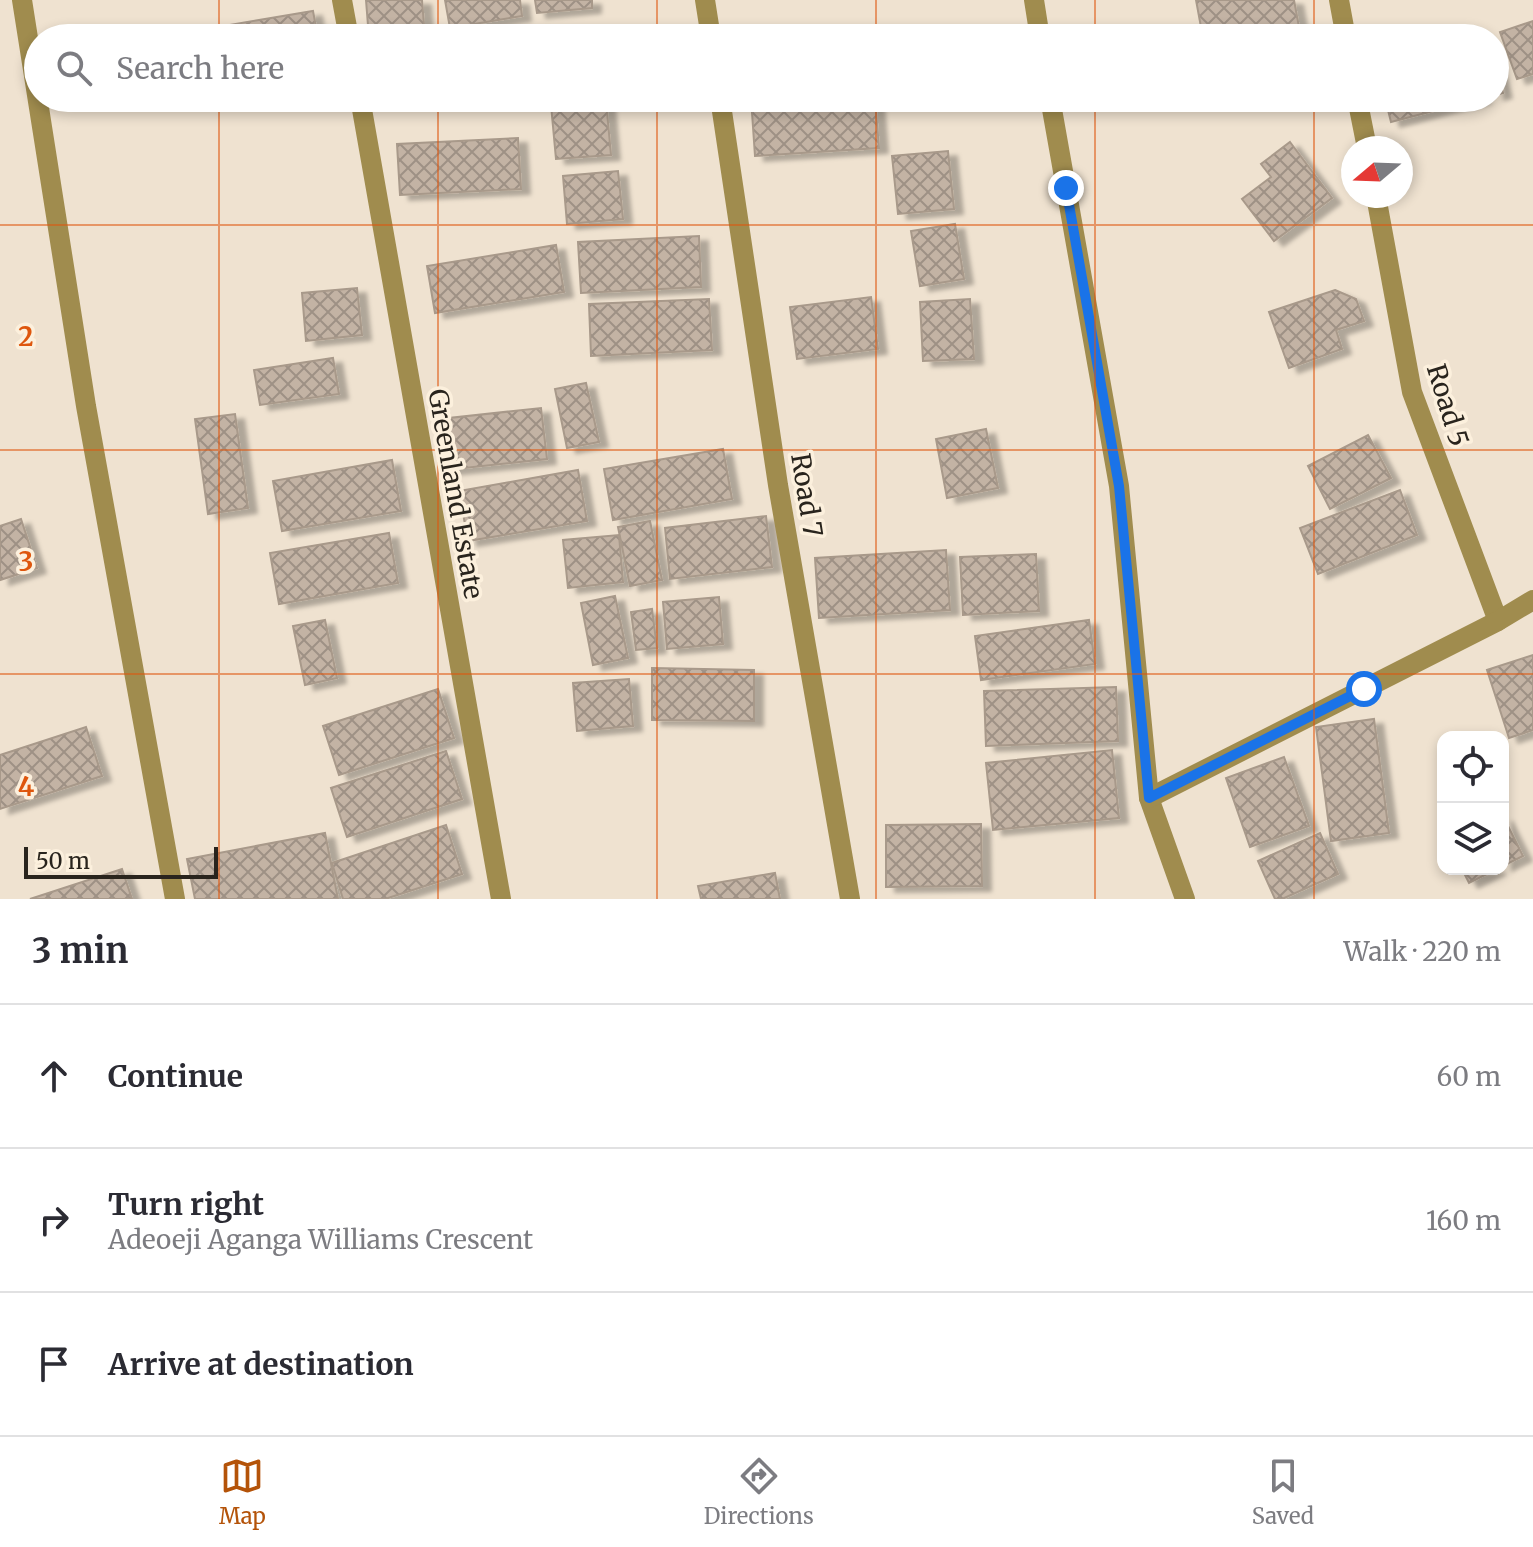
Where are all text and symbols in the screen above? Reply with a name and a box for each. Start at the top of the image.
search box [24,24,1509,112]
icon: search [52,46,96,90]
text: Search here [116,49,284,87]
north arrow [1341,136,1413,208]
route end [1048,170,1084,206]
text: 2 [18,320,34,353]
street label: Road 5 [1420,360,1476,450]
street label: Greenland Estate [421,387,491,601]
street label: Road 7 [784,451,830,539]
text: 3 [19,545,33,578]
route start [1346,671,1382,707]
map controls [1437,731,1509,875]
button: locate [1437,731,1509,803]
text: 4 [18,770,35,803]
button: layers [1437,803,1509,875]
scale bar [24,843,218,879]
text: 50 m [36,847,90,875]
text: 3 min [32,930,128,972]
text: Walk · 220 m [1344,935,1501,968]
icon: ahead [32,1054,76,1098]
text: Continue [108,1057,243,1095]
text: 60 m [1437,1060,1501,1093]
text: Turn right [108,1185,264,1223]
icon: right [32,1198,76,1242]
text: 160 m [1426,1204,1501,1237]
text: Adeoeji Aganga Williams Crescent [108,1223,533,1256]
icon: arrive [32,1342,76,1386]
text: Arrive at destination [108,1345,414,1383]
tab: Map [219,1454,266,1530]
tab: Directions [704,1454,814,1530]
tab: Saved [1252,1454,1314,1530]

